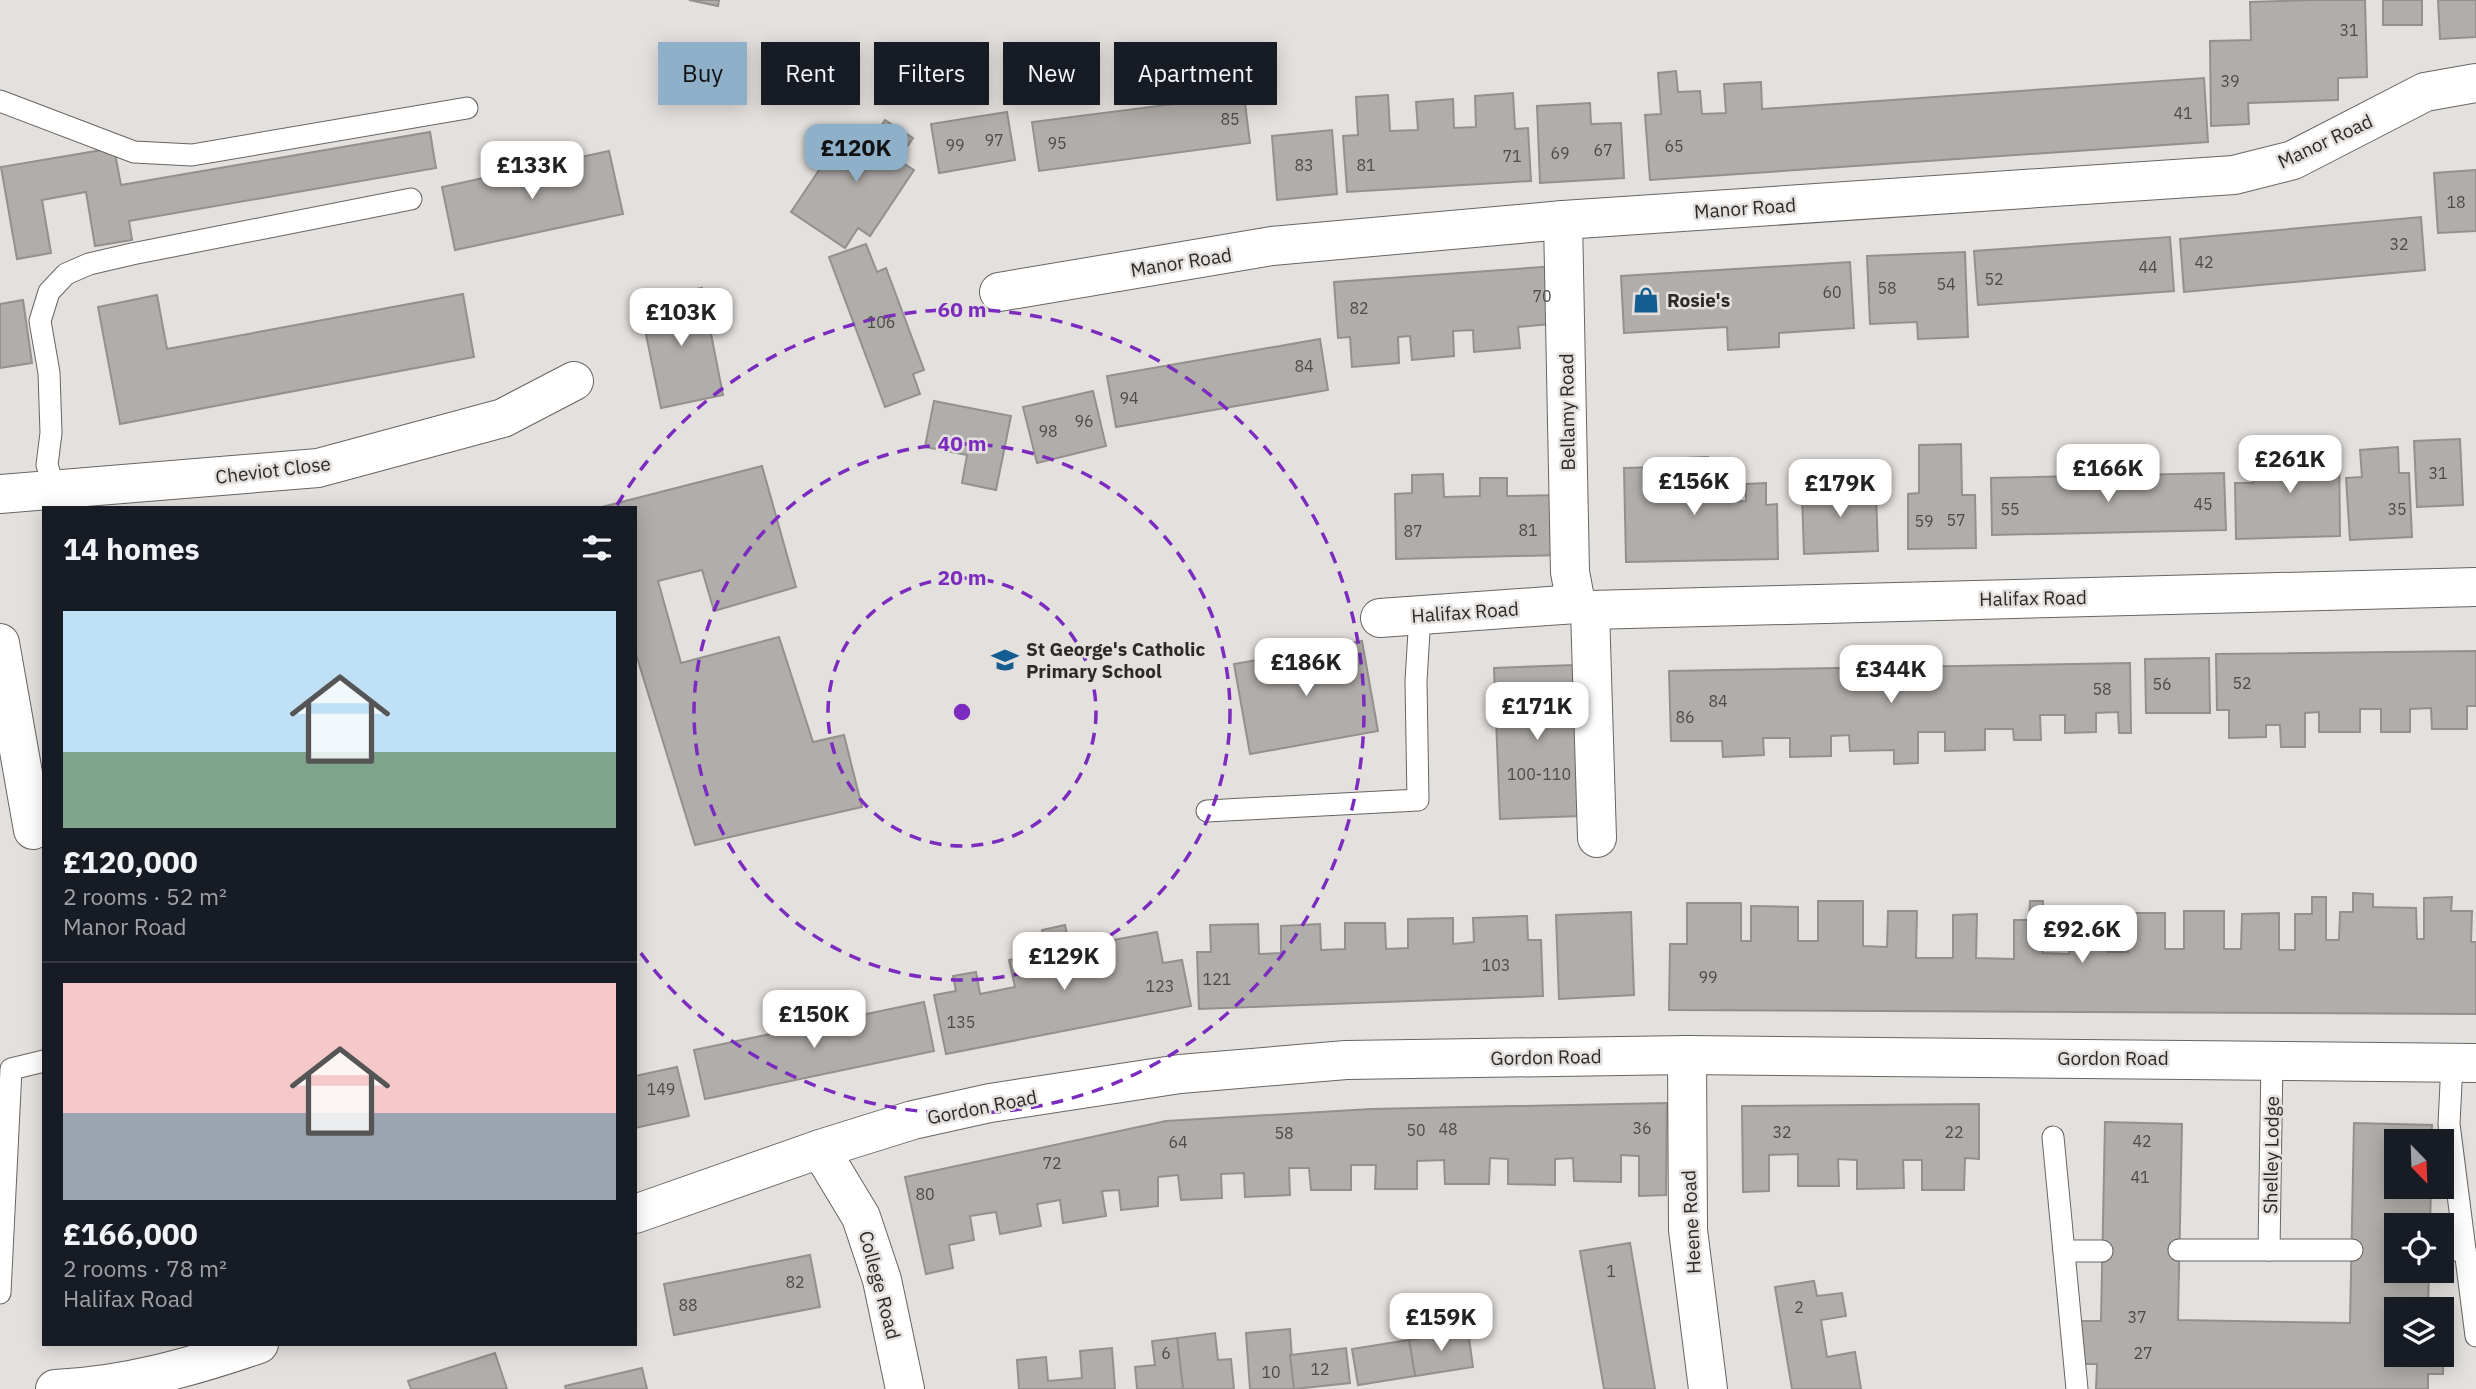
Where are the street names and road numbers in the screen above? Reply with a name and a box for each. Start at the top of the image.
street label: Manor Road [2274,109,2376,173]
street label: Manor Road [1693,192,1797,224]
street label: Manor Road [1129,242,1233,282]
street label: Bellamy Road [1554,353,1580,471]
street label: Cheviot Close [214,451,332,489]
street label: Halifax Road [1979,585,2087,611]
street label: Halifax Road [1410,596,1520,628]
street label: Gordon Road [1490,1044,1602,1070]
street label: Gordon Road [2057,1046,2169,1070]
street label: Gordon Road [925,1085,1039,1129]
street label: Shelley Lodge [2258,1096,2284,1214]
street label: Heene Road [1676,1170,1706,1274]
street label: College Road [854,1228,906,1342]

